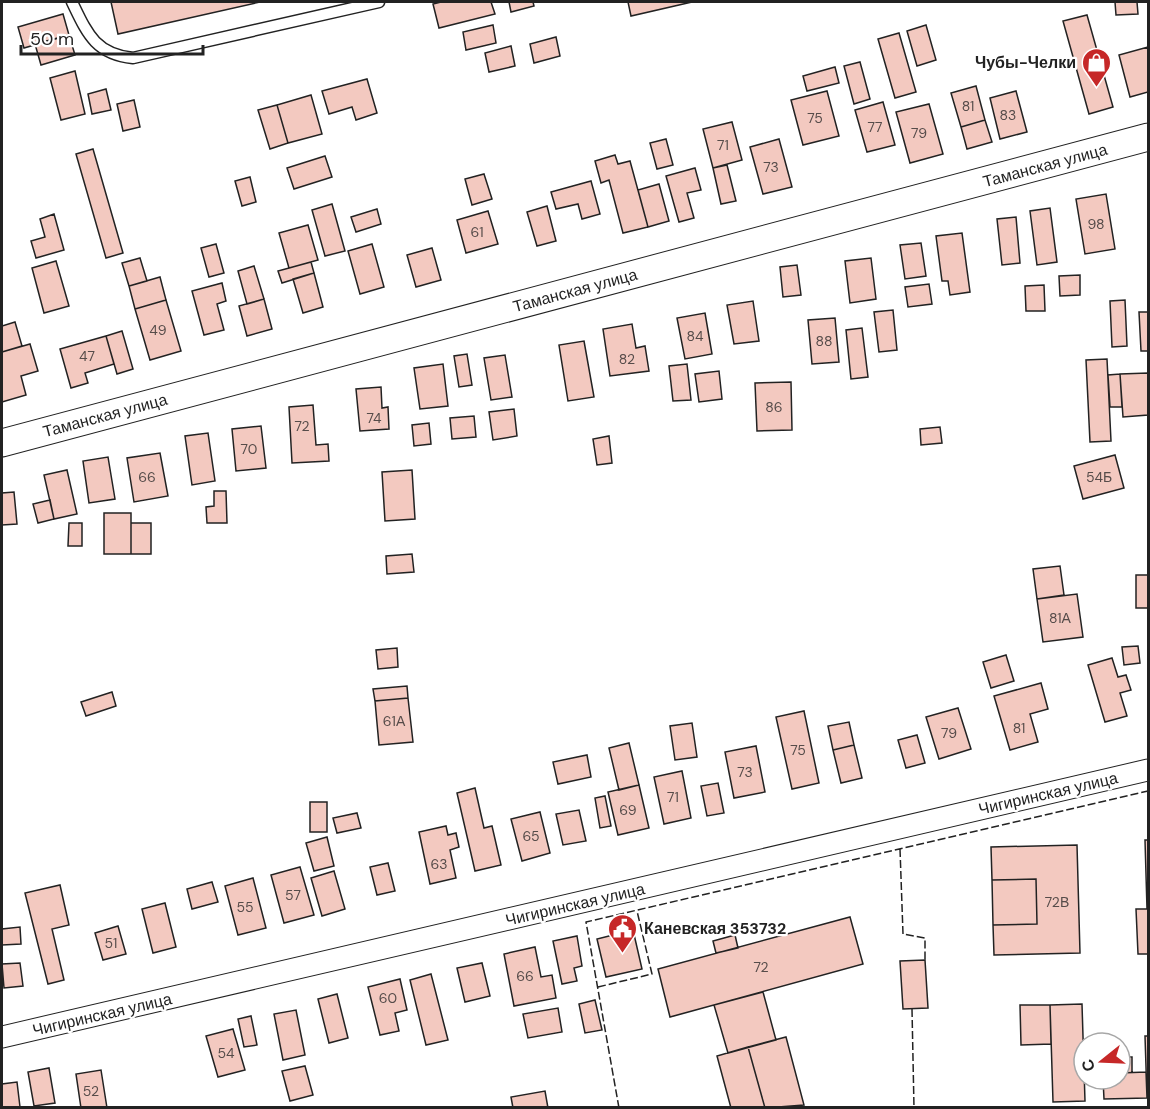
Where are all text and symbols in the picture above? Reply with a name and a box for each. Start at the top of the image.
scale bar [21,18,202,56]
text: 50 m [30,27,74,51]
shop icon: Чубы-Челки [1081,46,1113,88]
place label: Чубы-Челки [975,52,1076,73]
house number: 81 [962,97,974,115]
house number: 83 [1000,106,1016,124]
house number: 75 [807,109,823,127]
house number: 77 [868,118,882,136]
house number: 79 [911,124,927,142]
house number: 71 [717,136,729,154]
street label: Таманская улица [981,139,1110,192]
house number: 73 [763,158,779,176]
house number: 98 [1087,215,1105,233]
house number: 61 [470,223,484,241]
street label: Таманская улица [511,264,640,317]
house number: 49 [149,321,167,339]
house number: 84 [686,327,704,345]
house number: 88 [815,332,833,350]
house number: 47 [79,347,95,365]
house number: 82 [619,350,635,368]
street label: Таманская улица [41,389,170,442]
house number: 86 [765,398,783,416]
house number: 74 [366,409,382,427]
house number: 72 [294,417,310,435]
house number: 70 [241,440,257,458]
house number: 66 [138,468,156,486]
house number: 54Б [1086,468,1112,486]
house number: 81А [1049,609,1072,627]
house number: 61А [383,712,406,730]
house number: 81 [1013,719,1025,737]
house number: 79 [941,724,957,742]
house number: 75 [790,741,806,759]
house number: 73 [737,763,753,781]
street label: Чигиринская улица [976,767,1120,820]
house number: 71 [667,788,679,806]
house number: 69 [619,801,637,819]
house number: 65 [522,827,540,845]
house number: 63 [430,855,448,873]
street label: Чигиринская улица [503,878,647,931]
house number: 57 [285,886,301,904]
house number: 72В [1045,893,1069,911]
house number: 55 [236,898,254,916]
public building icon: Каневская 353732 [607,912,639,954]
place label: Каневская 353732 [644,918,786,939]
house number: 51 [105,934,117,952]
house number: 72 [753,958,769,976]
house number: 66 [516,967,534,985]
street label: Чигиринская улица [30,988,174,1041]
house number: 60 [379,989,397,1007]
north arrow [1072,1031,1132,1091]
house number: 54 [217,1044,235,1062]
text: С [1076,1056,1100,1074]
house number: 52 [83,1082,99,1100]

